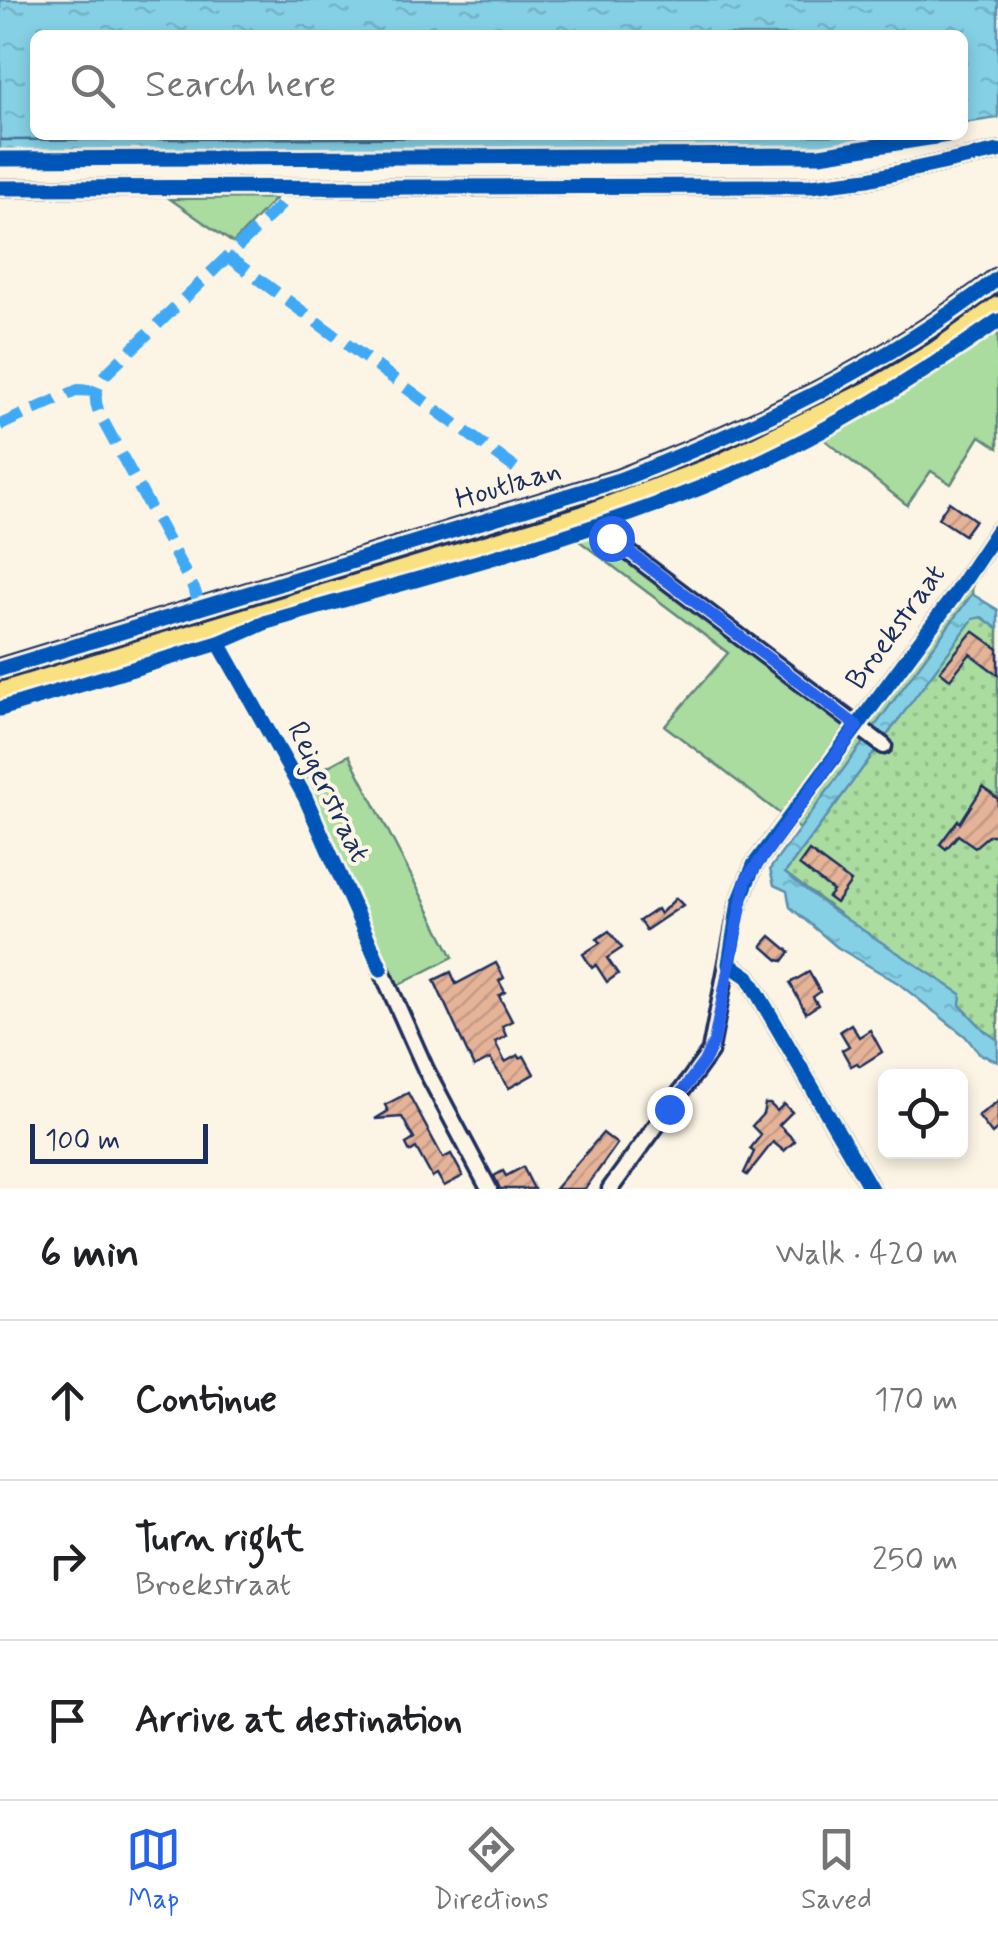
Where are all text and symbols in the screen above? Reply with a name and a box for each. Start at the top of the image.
search box [30,30,968,140]
icon: search [65,58,120,113]
text: Search here [145,61,336,110]
street label: Houtlaan [450,450,566,520]
route start [589,516,635,562]
street label: Broekstraat [837,556,955,698]
street label: Reigerstraat [277,715,379,869]
map controls [878,1069,968,1159]
button: locate [878,1069,968,1159]
route end [647,1087,693,1133]
scale bar [30,1119,208,1164]
text: 100 m [45,1123,120,1160]
text: 6 min [40,1227,139,1282]
text: Walk · 420 m [775,1233,958,1275]
icon: ahead [40,1373,95,1428]
text: Continue [135,1376,277,1425]
text: 170 m [874,1379,958,1421]
text: Turn right [135,1515,304,1564]
icon: right [40,1533,95,1588]
text: 250 m [872,1539,958,1581]
text: Broekstraat [135,1564,291,1606]
icon: arrive [40,1693,95,1748]
text: Arrive at destination [135,1696,462,1745]
tab: Map [126,1822,181,1919]
tab: Directions [434,1822,549,1919]
tab: Saved [801,1822,872,1919]

